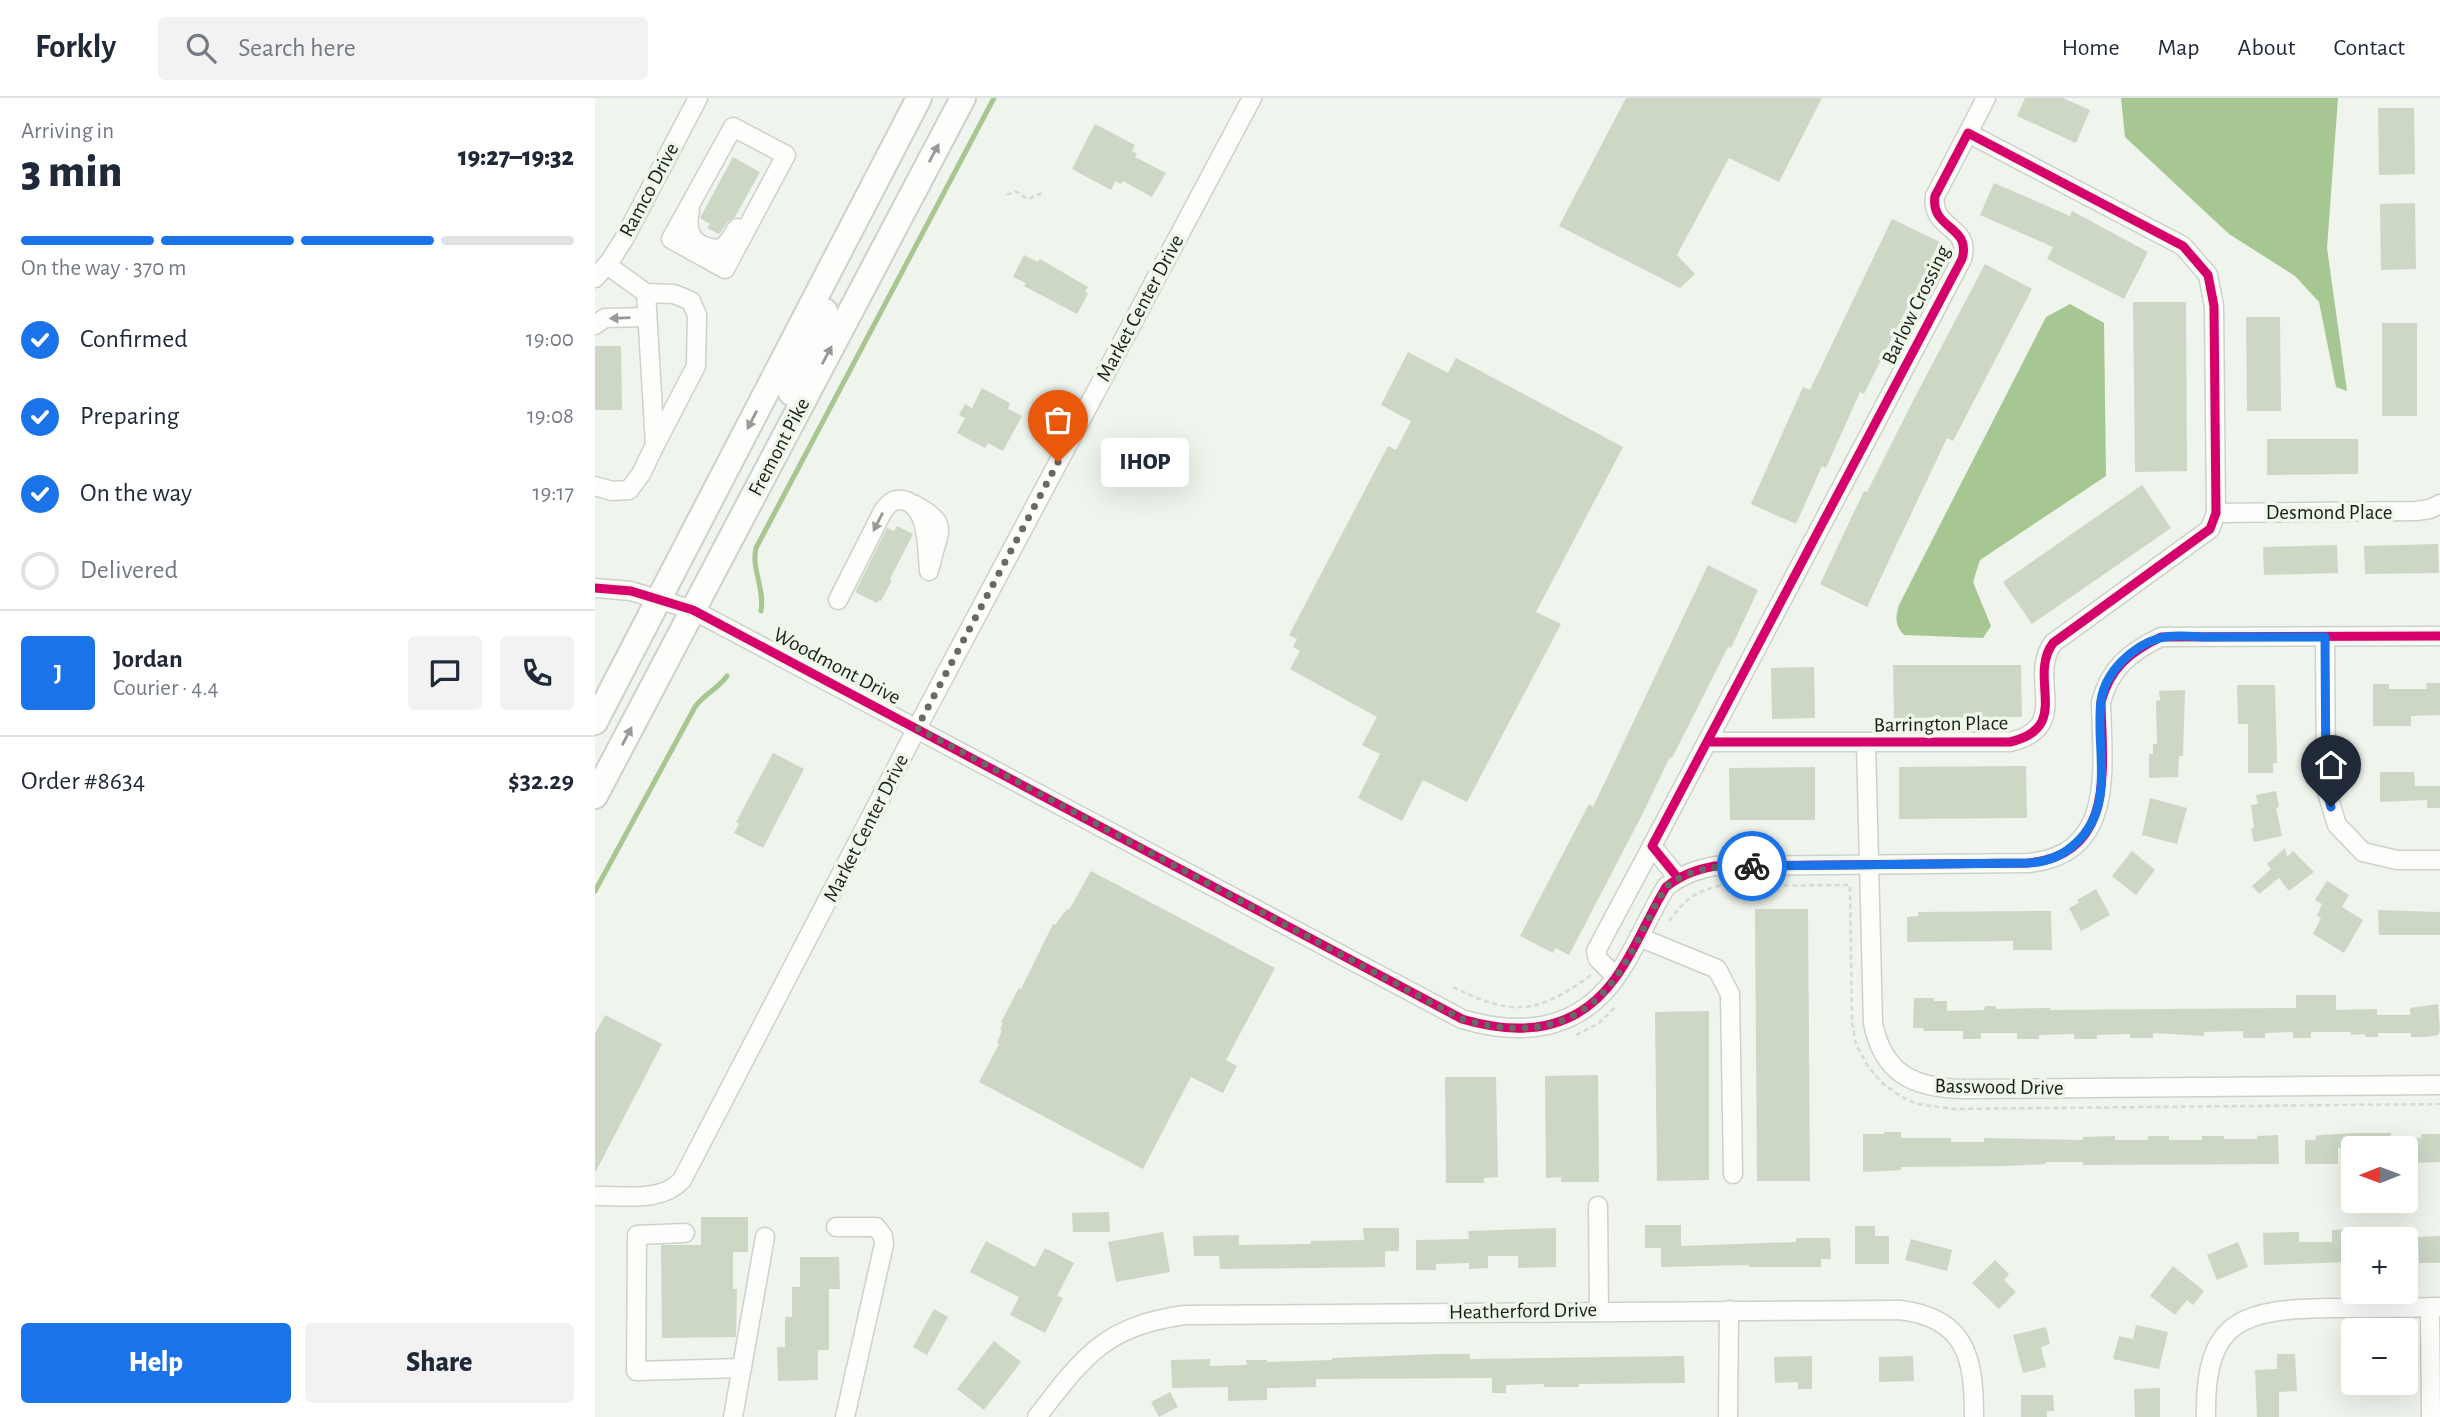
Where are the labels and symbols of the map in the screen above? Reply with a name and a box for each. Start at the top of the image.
street label: Ramco Drive [616,140,682,240]
one-way arrow [927,143,939,163]
street label: Market Center Drive [1093,231,1187,385]
street label: Barlow Crossing [1878,241,1954,368]
one-way arrow [609,312,631,323]
one-way arrow [821,344,833,364]
pin [1028,390,1088,462]
street label: Fremont Pike [744,395,814,499]
one-way arrow [746,410,758,430]
callout: IHOP [1100,438,1187,486]
street label: Desmond Place [2266,502,2392,523]
one-way arrow [872,512,883,532]
street label: Woodmont Drive [770,624,904,708]
street label: Barrington Place [1873,712,2009,736]
one-way arrow [620,725,632,745]
pin [2301,735,2361,807]
street label: Market Center Drive [820,751,912,905]
courier [1717,831,1787,901]
street label: Basswood Drive [1934,1075,2064,1099]
north arrow [2341,1136,2419,1213]
street label: Heatherford Drive [1449,1299,1597,1323]

